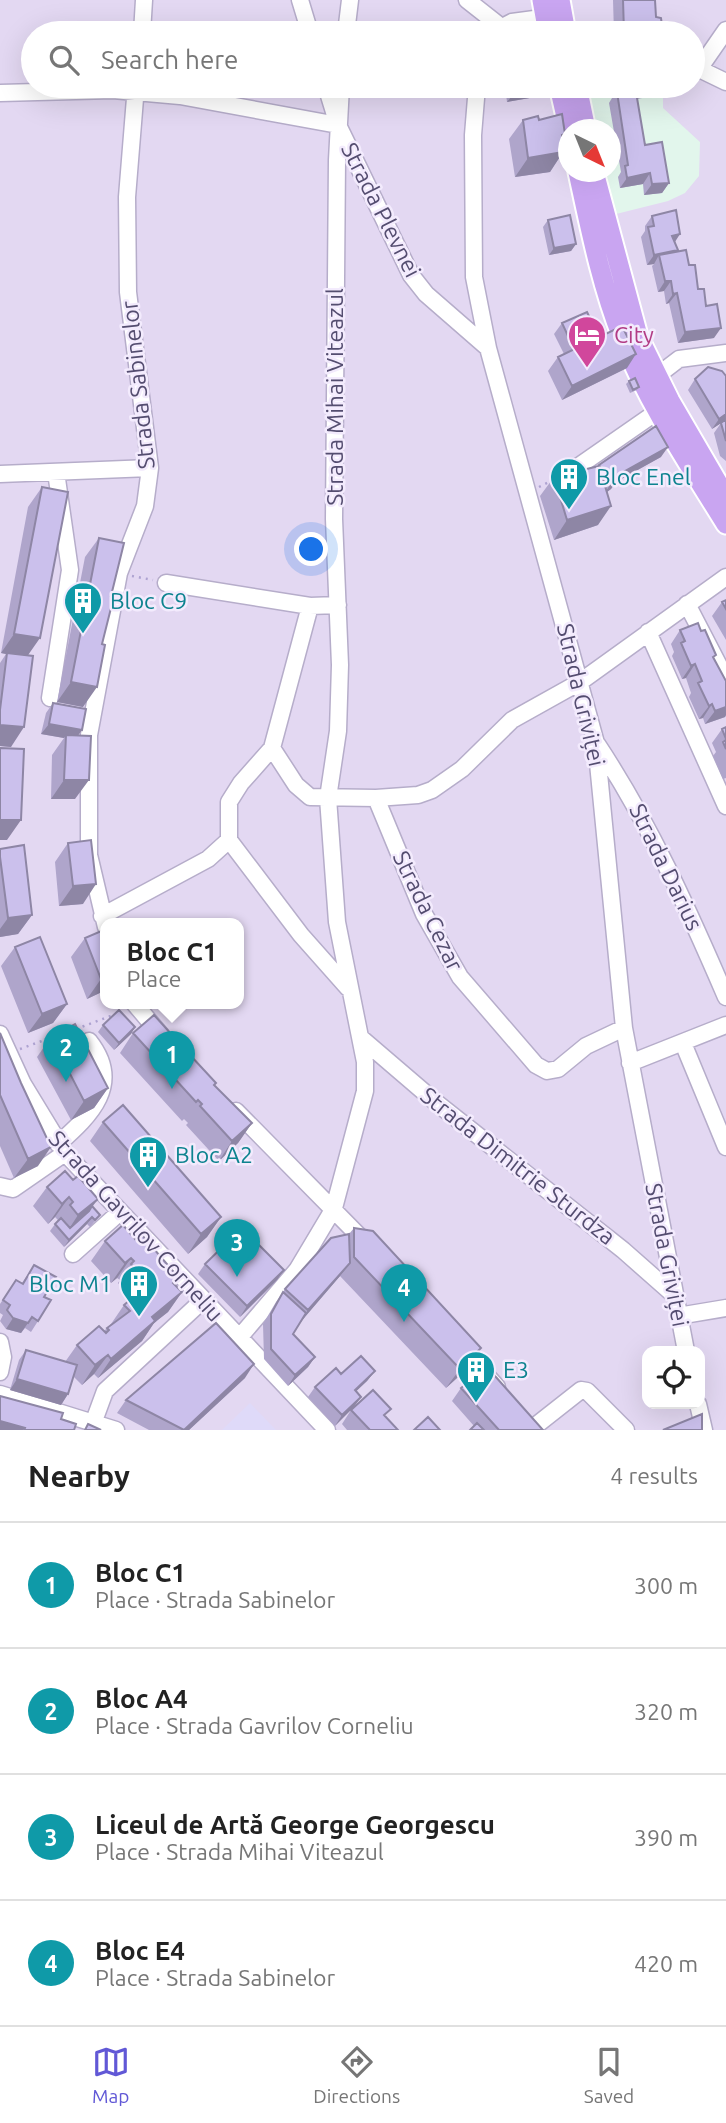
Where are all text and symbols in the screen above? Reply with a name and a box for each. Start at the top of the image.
search box [21,21,705,98]
icon: search [45,41,83,79]
text: Search here [101,45,238,74]
north arrow [558,119,621,182]
street label: Strada Plevnei [337,138,426,281]
street label: Strada Mihai Viteazul [322,288,347,506]
street label: Strada Sabinelor [116,299,159,470]
hotel icon: City [566,314,608,369]
place label: City [614,322,654,347]
building icon: Bloc Enel [548,456,590,511]
place label: Bloc Enel [596,464,691,489]
your location [294,532,328,566]
building icon: Bloc C9 [62,580,104,635]
place label: Bloc C9 [110,588,187,613]
street label: Strada Griviței [553,621,610,769]
street label: Strada Darius [625,799,708,934]
street label: Strada Cezar [389,847,468,975]
popup [100,918,244,1009]
text: Bloc C1 [127,937,217,966]
text: Place [127,966,181,991]
pin: 2 [43,1024,89,1082]
pin: 1 [149,1031,195,1089]
street label: Strada Dimitrie Sturdza [416,1082,620,1249]
street label: Strada Gavrilov Corneliu [44,1125,228,1326]
building icon: Bloc A2 [127,1134,169,1189]
place label: Bloc A2 [175,1142,253,1167]
street label: Strada Griviței [641,1181,694,1329]
pin: 3 [214,1219,260,1277]
building icon: Bloc M1 [118,1263,160,1318]
pin: 4 [381,1264,427,1322]
place label: Bloc M1 [29,1271,112,1296]
map controls [642,1346,705,1409]
button: locate [642,1346,705,1409]
building icon: E3 [455,1349,497,1404]
place label: E3 [503,1357,529,1382]
text: Nearby [28,1459,130,1493]
text: 4 results [610,1463,698,1488]
text: Bloc C1 [95,1558,186,1587]
text: 1 [45,1573,57,1598]
text: 300 m [634,1573,698,1598]
text: Place · Strada Sabinelor [95,1587,335,1612]
text: Bloc A4 [95,1684,188,1713]
text: 2 [45,1699,57,1724]
text: 320 m [634,1699,698,1724]
text: Place · Strada Gavrilov Corneliu [95,1713,414,1738]
text: Liceul de Artă George Georgescu [95,1810,495,1839]
text: 3 [45,1825,57,1850]
text: 390 m [634,1825,698,1850]
text: Place · Strada Mihai Viteazul [95,1839,384,1864]
text: Bloc E4 [95,1936,185,1965]
text: 4 [45,1951,57,1976]
text: 420 m [634,1951,698,1976]
text: Place · Strada Sabinelor [95,1965,335,1990]
tab: Map [92,2043,130,2107]
tab: Directions [313,2043,400,2107]
tab: Saved [584,2043,634,2107]

